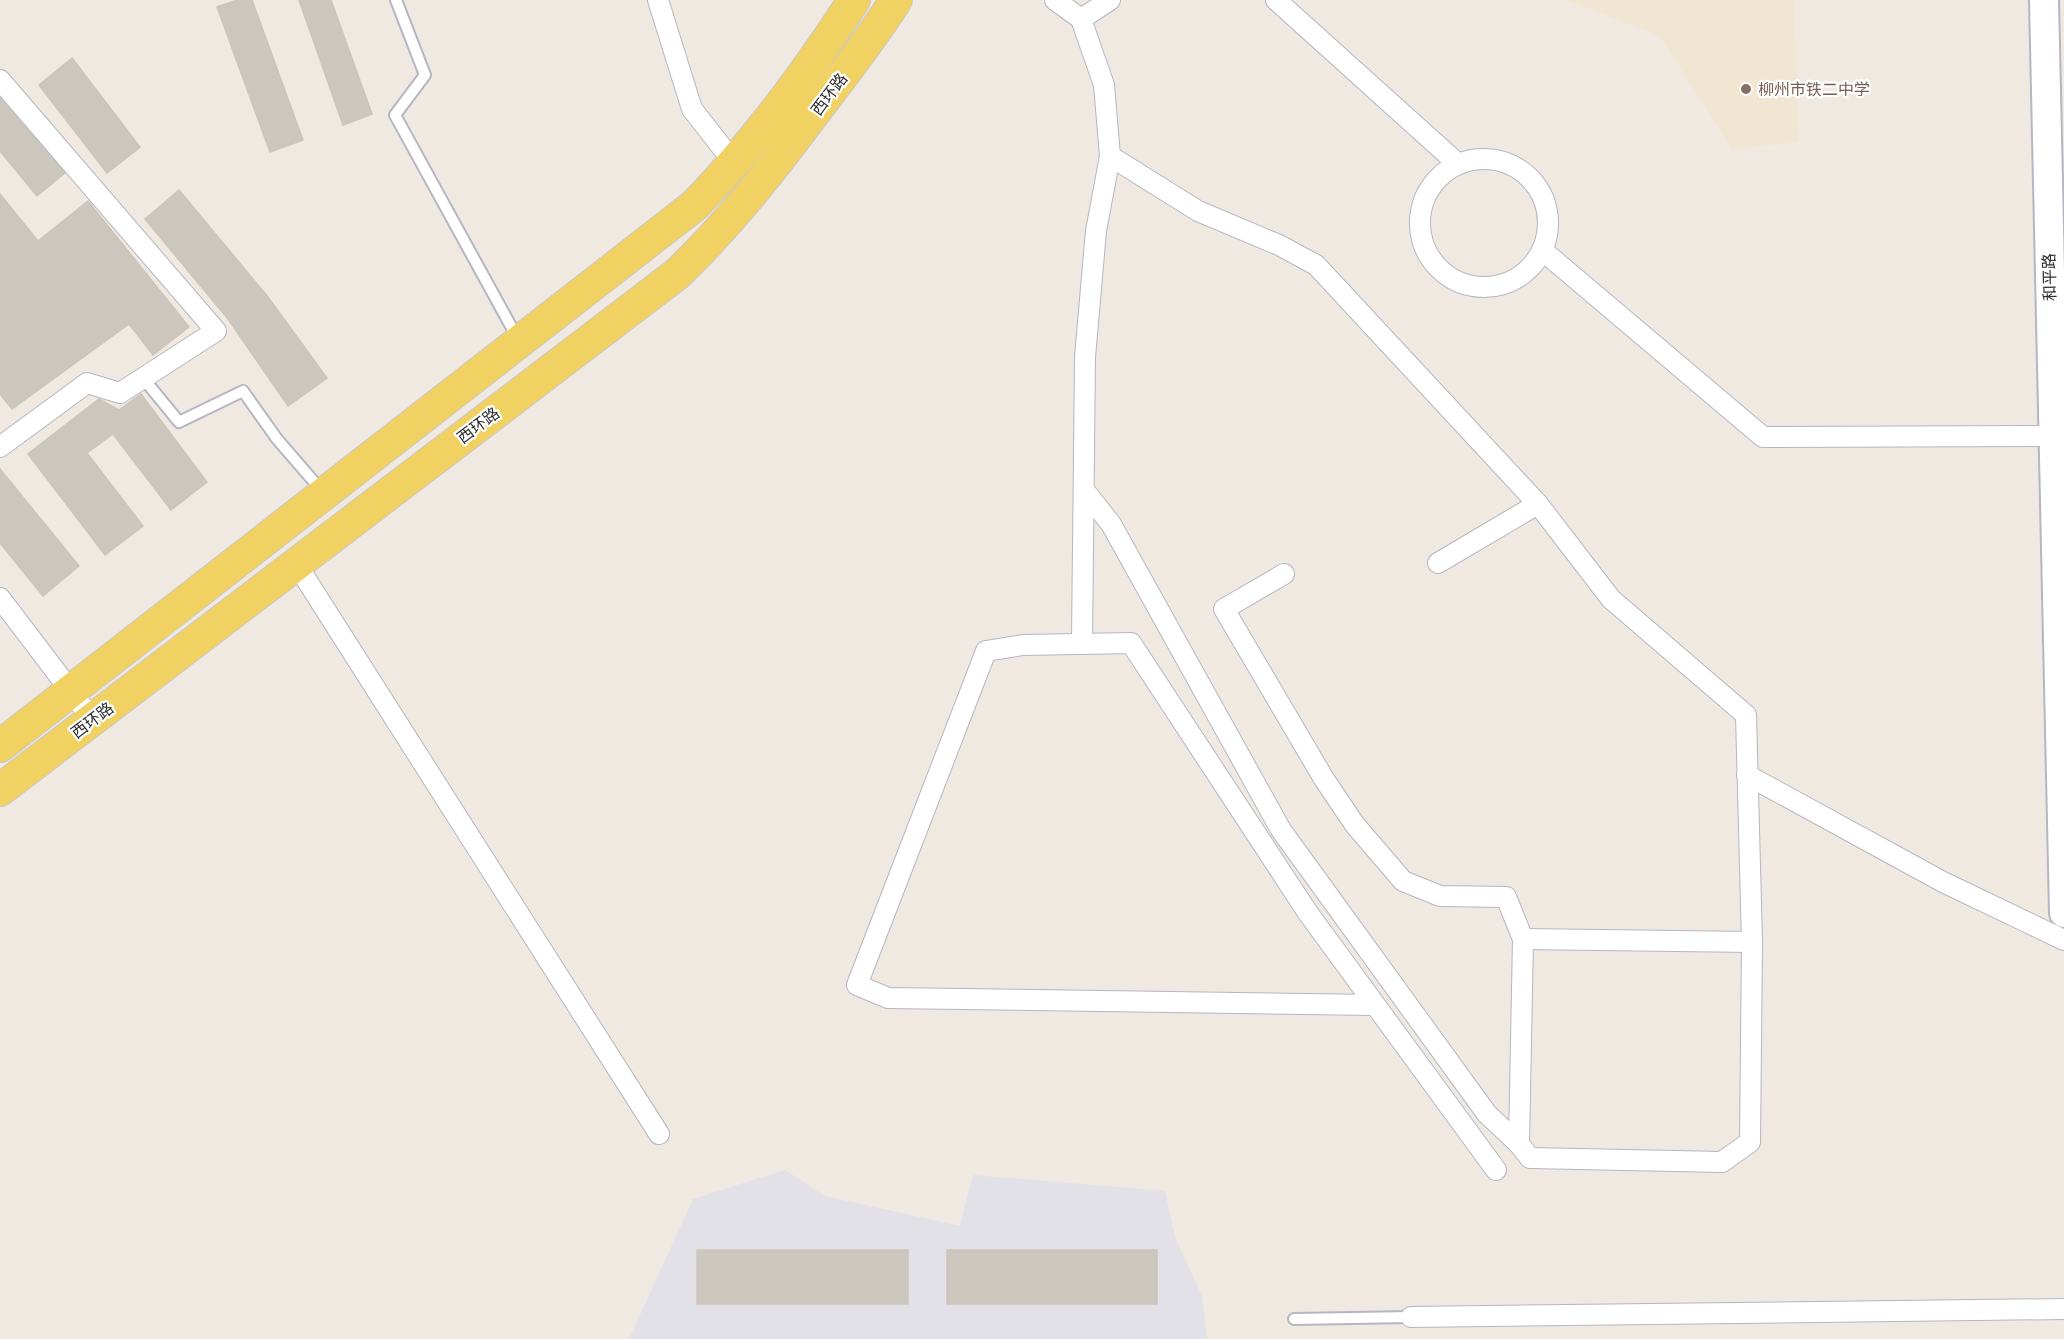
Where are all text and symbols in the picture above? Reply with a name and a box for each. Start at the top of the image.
street label: 西环路 [807,69,852,120]
place label: 柳州市铁二中学 [1758,79,1870,100]
marker: 柳州市铁二中学 [1739,82,1753,96]
street label: 和平路 [2039,253,2060,301]
street label: 西环路 [453,403,504,448]
street label: 西环路 [67,698,118,743]

